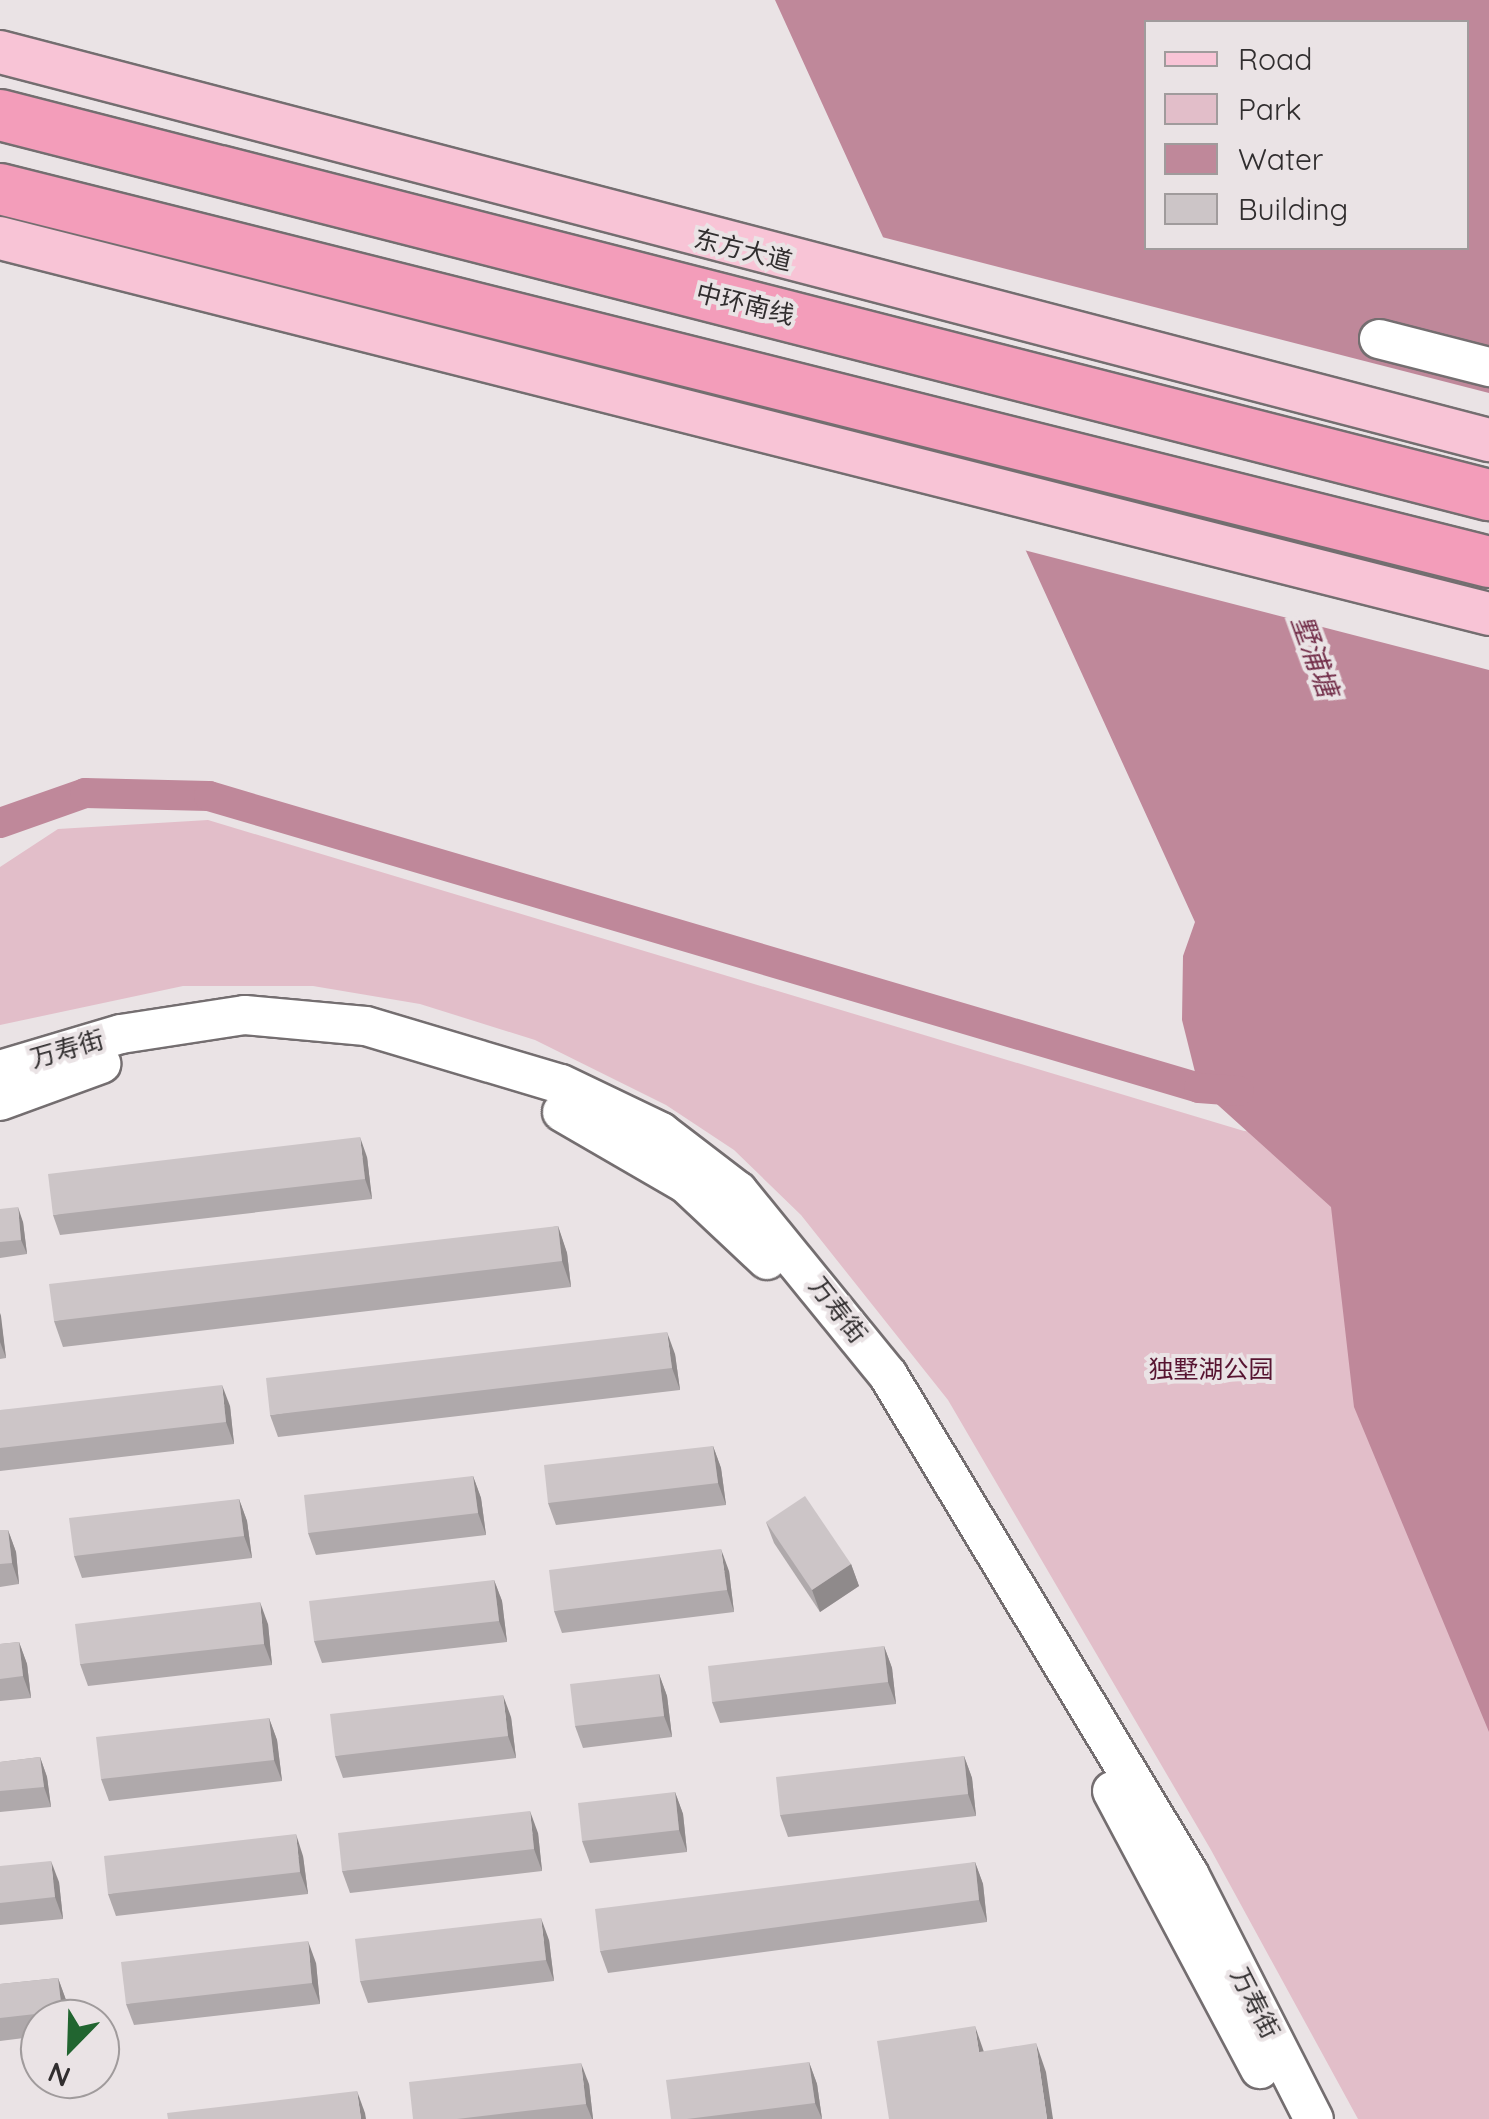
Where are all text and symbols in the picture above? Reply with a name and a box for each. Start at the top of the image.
legend [1144,20,1469,250]
text: Road [1238,40,1312,78]
text: Park [1238,90,1302,128]
text: Water [1238,140,1323,178]
text: Building [1238,190,1348,228]
street label: 东方大道 [691,223,795,277]
street label: 中环南线 [693,277,797,331]
water label: 墅浦塘 [1285,611,1345,701]
street label: 万寿街 [27,1024,107,1074]
street label: 万寿街 [803,1271,873,1349]
park label: 独墅湖公园 [1149,1354,1273,1384]
street label: 万寿街 [1225,1963,1285,2043]
north arrow [20,1999,120,2099]
text: N [43,2055,75,2095]

